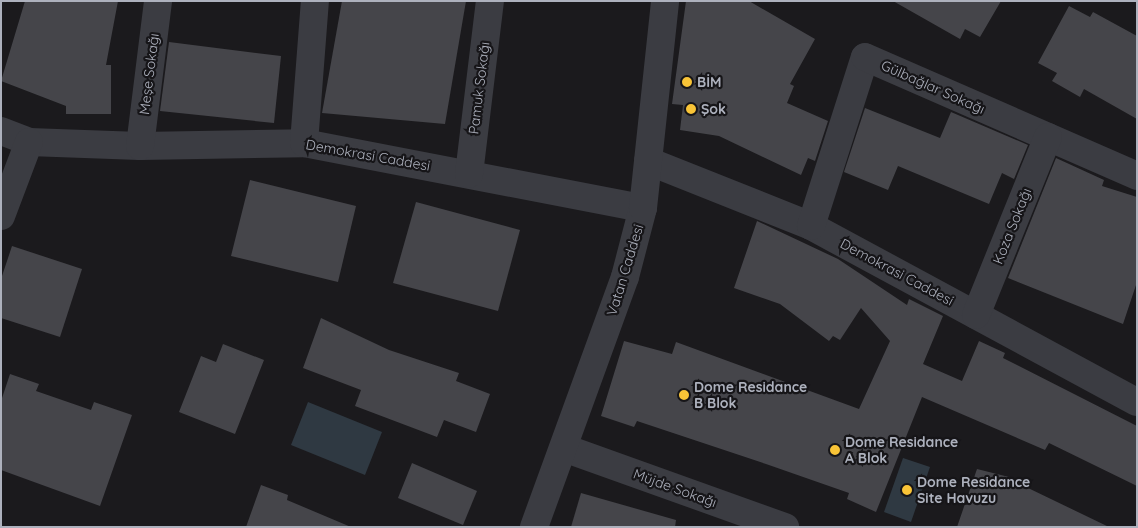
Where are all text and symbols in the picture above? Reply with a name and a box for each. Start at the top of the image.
street label: Meşe Sokağı [136,32,162,116]
street label: Pamuk Sokağı [465,41,493,135]
street label: Gülbağlar Sokağı [879,57,987,117]
place label: BİM [697,74,721,90]
marker: BİM [681,76,693,88]
place label: Şok [701,101,726,117]
marker: Şok [685,103,697,115]
street label: Demokrasi Caddesi [305,136,431,174]
street label: Koza Sokağı [989,186,1035,266]
street label: Vatan Caddesi [603,222,647,318]
street label: Demokrasi Caddesi [837,235,957,309]
place label: Dome Residance B Blok [694,379,807,412]
marker: Dome Residance B Blok [678,389,690,401]
place label: Dome Residance A Blok [845,434,958,467]
marker: Dome Residance A Blok [829,444,841,456]
street label: Müjde Sokağı [631,465,719,511]
place label: Dome Residance Site Havuzu [917,474,1030,507]
marker: Dome Residance Site Havuzu [901,484,913,496]

